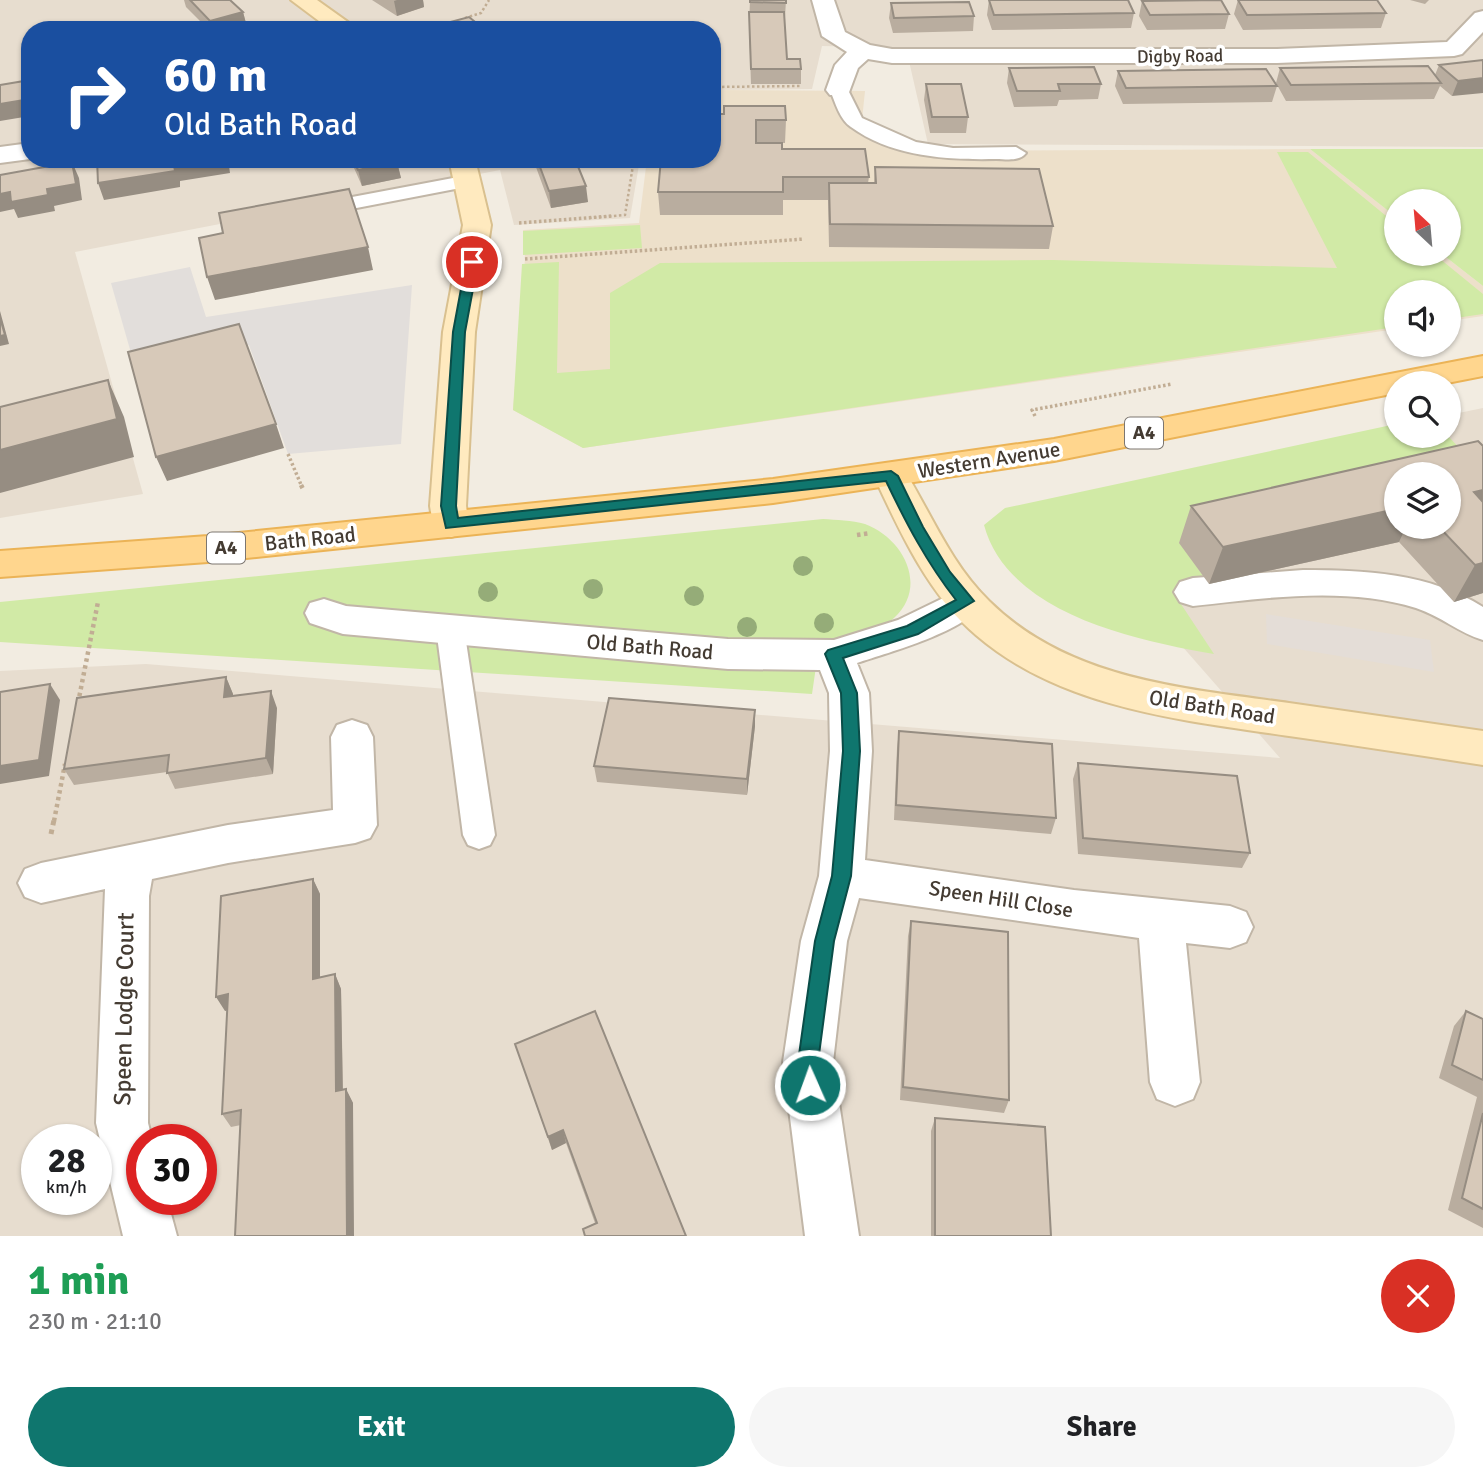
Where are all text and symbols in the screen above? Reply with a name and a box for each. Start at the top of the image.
street label: Digby Road [1137,44,1223,68]
text: 60 m [164,45,267,105]
icon: right [49,49,140,140]
text: Old Bath Road [164,105,358,144]
north arrow [1384,189,1461,266]
map controls [1384,189,1461,539]
pin [442,232,502,292]
icon: arrive [453,243,491,281]
button: sound [1384,280,1461,357]
button: search [1384,371,1461,448]
road number: A4 [1125,418,1163,448]
street label: Western Avenue [916,436,1062,484]
button: layers [1384,462,1461,539]
street label: Bath Road [263,521,357,557]
road number: A4 [207,533,245,564]
street label: Old Bath Road [586,629,714,665]
street label: Old Bath Road [1147,684,1277,730]
street label: Speen Hill Close [927,875,1075,923]
street label: Speen Lodge Court [107,912,141,1106]
position arrow [773,1048,847,1122]
speed limit sign: 30 [126,1124,217,1215]
text: 28 [48,1139,85,1182]
text: km/h [46,1176,87,1198]
text: 1 min [28,1255,129,1306]
button: close [1381,1259,1455,1333]
text: 230 m · 21:10 [28,1307,162,1336]
button: Exit [28,1387,735,1467]
button: Share [749,1387,1455,1467]

